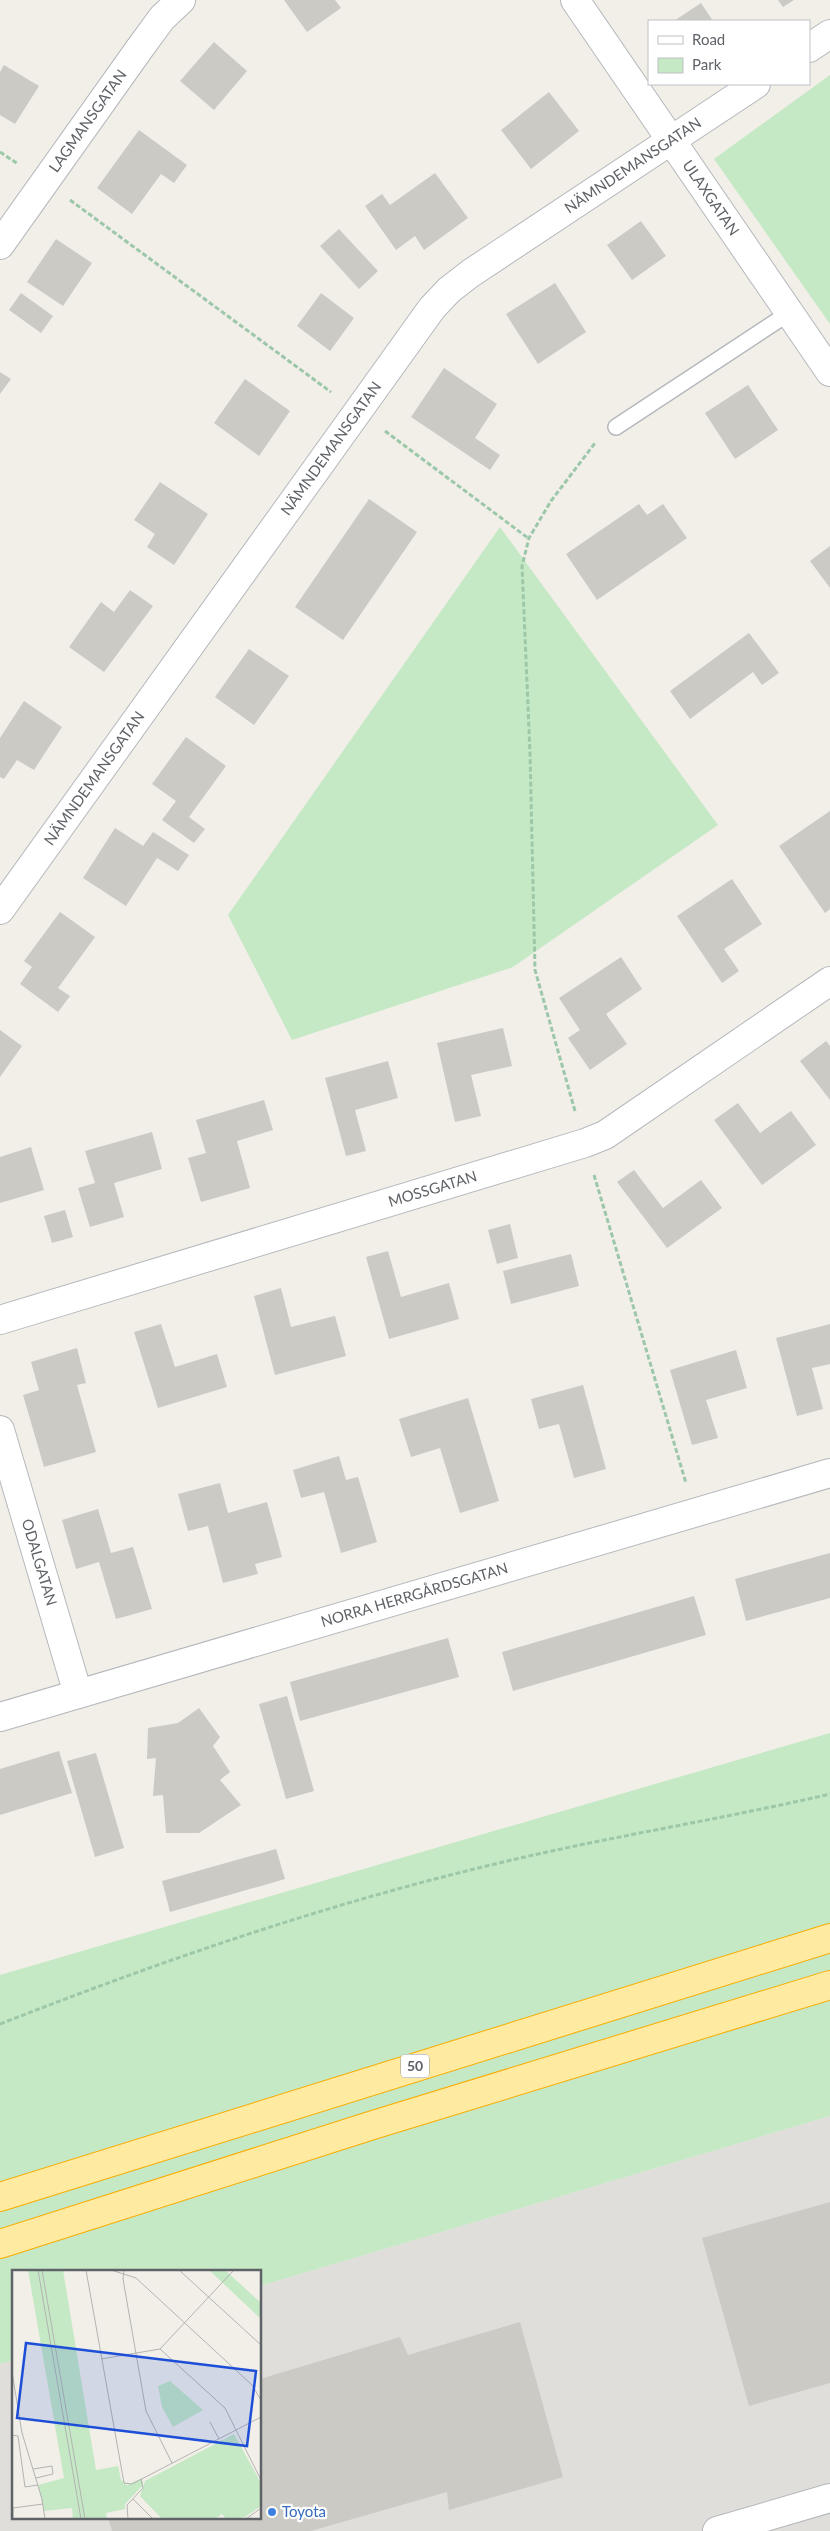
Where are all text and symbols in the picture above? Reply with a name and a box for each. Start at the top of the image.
legend [648,20,810,85]
text: Road [692,30,725,48]
text: Park [692,55,722,73]
street label: LAGMANSGATAN [45,66,130,175]
street label: NÄMNDEMANSGATAN [561,113,704,216]
street label: ULAXGATAN [679,156,744,239]
street label: NÄMNDEMANSGATAN [276,378,384,518]
street label: NÄMNDEMANSGATAN [40,707,148,848]
street label: MOSSGATAN [386,1166,479,1210]
street label: ODALGATAN [19,1516,61,1608]
street label: NORRA HERRGÅRDSGATAN [319,1558,510,1630]
road number: 50 [401,2054,429,2078]
inset map [12,2270,261,2518]
place label: Toyota [282,2502,326,2520]
marker: Toyota [266,2506,278,2518]

